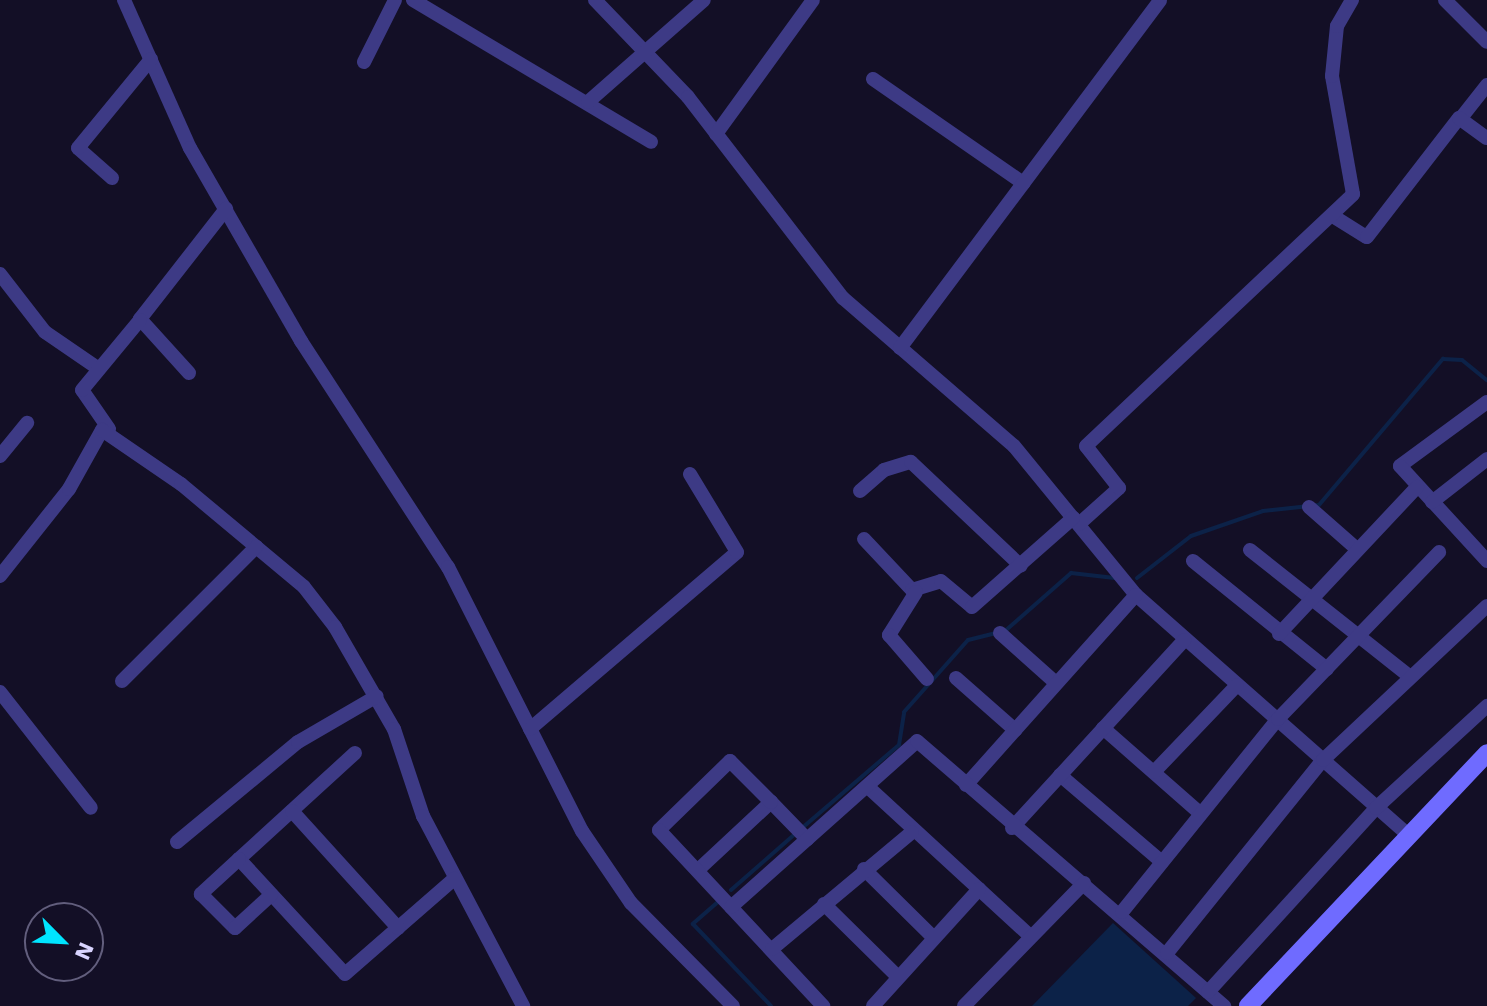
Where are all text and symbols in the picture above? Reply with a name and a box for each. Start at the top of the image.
north arrow [24,902,104,982]
text: N [70,939,99,964]

